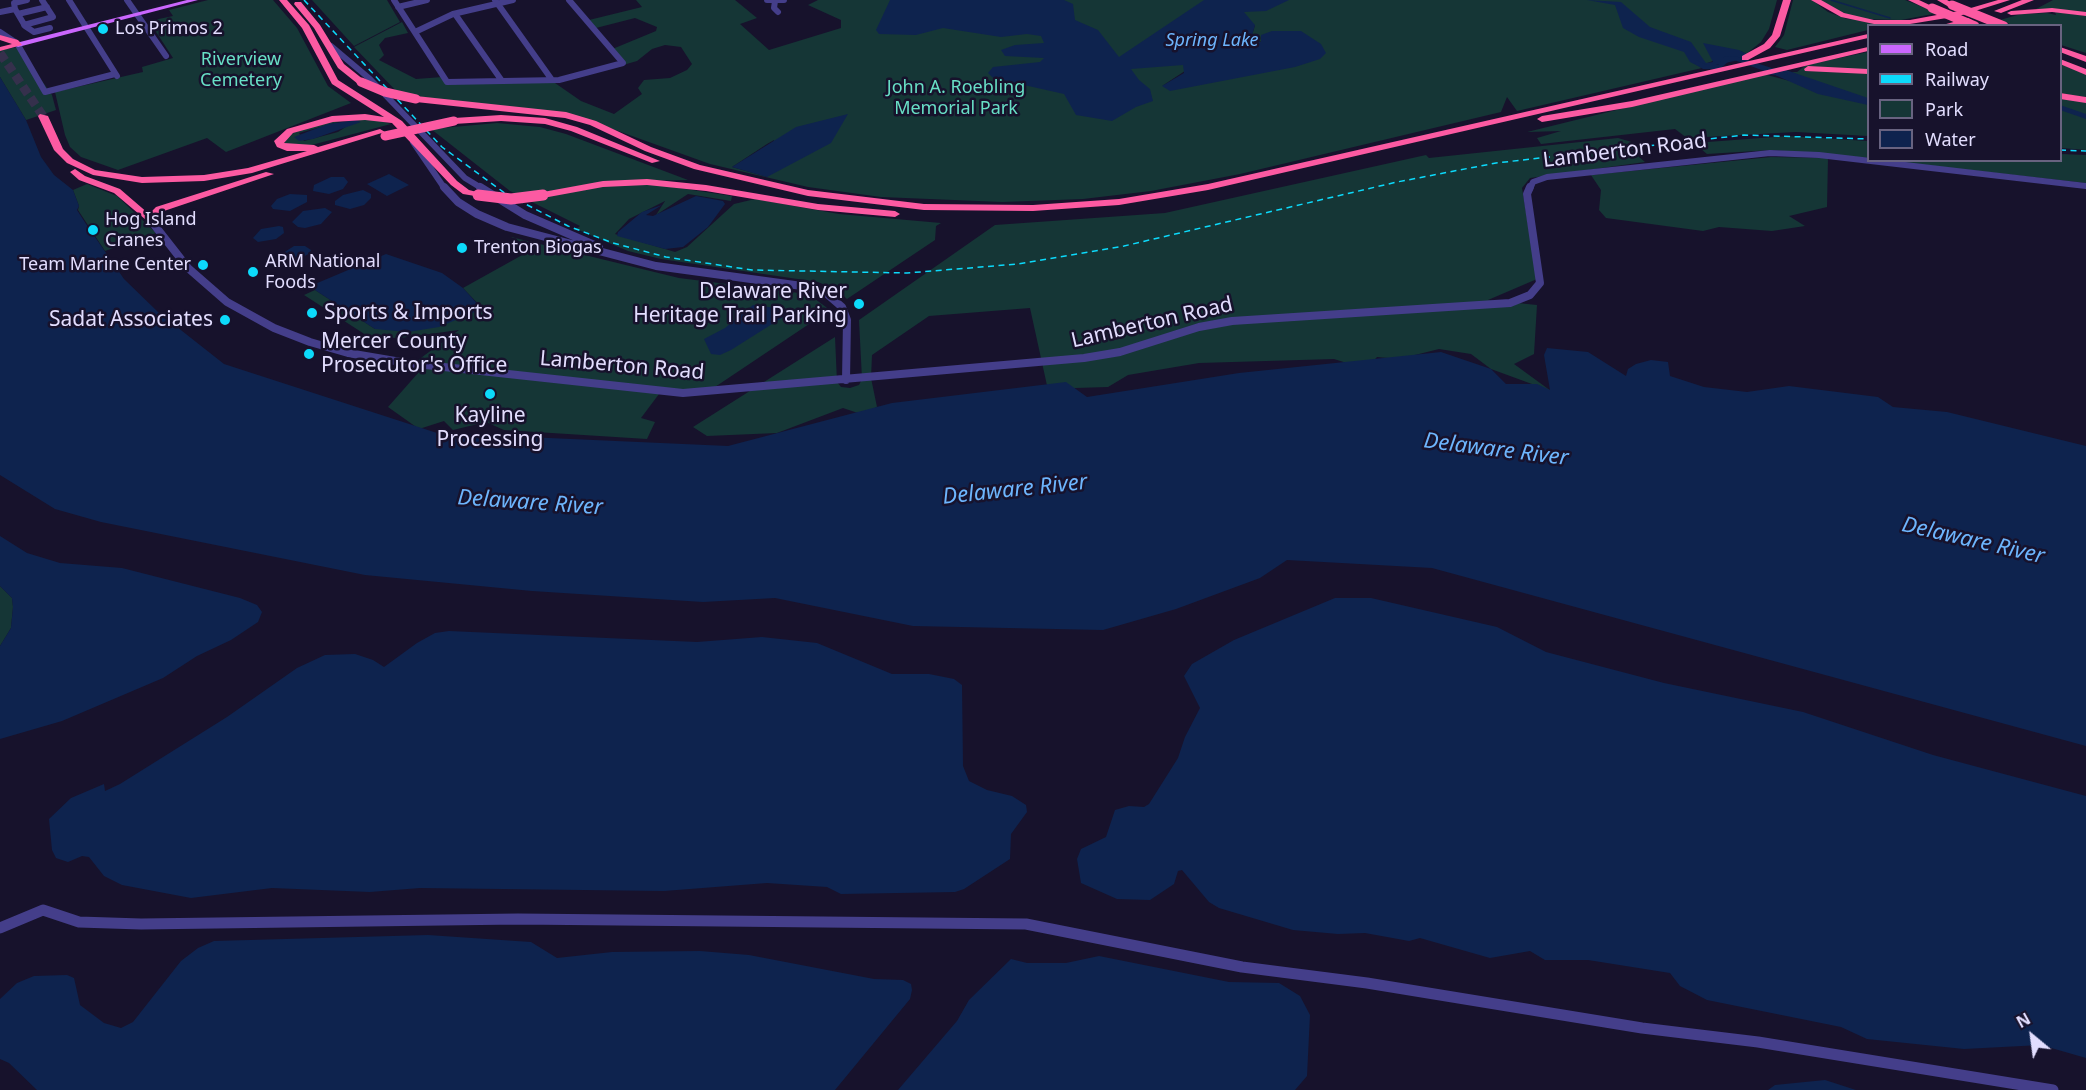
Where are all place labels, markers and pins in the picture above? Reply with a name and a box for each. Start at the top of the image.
place label: Los Primos 2 [115,18,223,40]
marker: Los Primos 2 [96,22,110,36]
place label: Hog Island Cranes [105,209,197,252]
marker: Hog Island Cranes [86,223,100,237]
place label: Trenton Biogas [474,237,602,259]
marker: Trenton Biogas [455,241,469,255]
place label: ARM National Foods [265,251,380,294]
place label: Team Marine Center [19,254,191,276]
marker: Team Marine Center [196,258,210,272]
marker: ARM National Foods [246,265,260,279]
place label: Delaware River Heritage Trail Parking [633,279,847,329]
marker: Delaware River Heritage Trail Parking [852,297,866,311]
place label: Sports & Imports [324,300,492,326]
marker: Sports & Imports [305,306,319,320]
place label: Sadat Associates [49,307,213,333]
marker: Sadat Associates [218,313,232,327]
place label: Mercer County Prosecutor's Office [321,329,507,379]
marker: Mercer County Prosecutor's Office [302,347,316,361]
marker: Kayline Processing [483,387,497,401]
place label: Kayline Processing [436,403,544,453]

